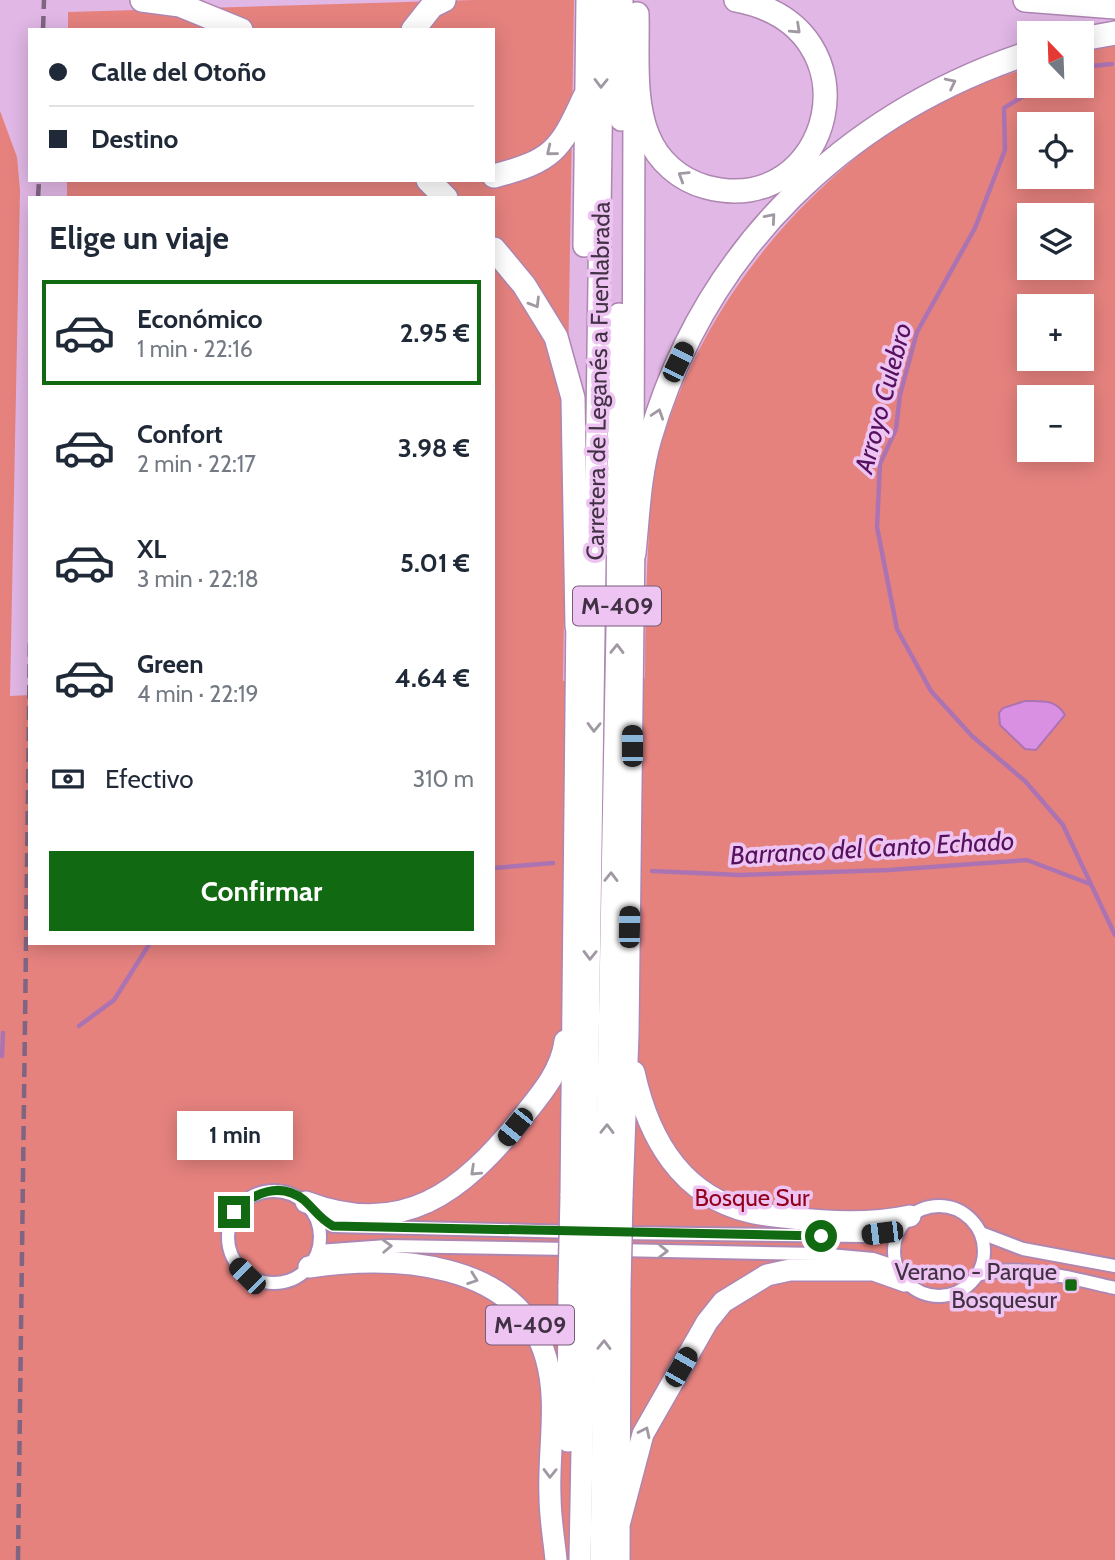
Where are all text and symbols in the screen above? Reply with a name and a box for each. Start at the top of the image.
one-way arrow [788,20,801,33]
north arrow [1017,21,1094,98]
map controls [1017,21,1094,462]
text: Calle del Otoño [91,56,266,88]
one-way arrow [944,77,956,91]
one-way arrow [593,79,609,89]
button: locate [1017,112,1094,189]
text: Destino [91,123,178,155]
one-way arrow [547,143,560,155]
one-way arrow [678,172,691,184]
street label: Carretera de Leganés a Fuenlabrada [580,201,616,561]
button: layers [1017,203,1094,280]
one-way arrow [763,213,775,226]
text: Elige un viaje [49,218,229,257]
button: + [1017,294,1094,371]
one-way arrow [526,295,539,308]
icon: car [53,301,116,364]
text: Económico [137,303,263,335]
text: 2.95 € [400,317,470,349]
water label: Arroyo Culebro [847,319,918,477]
text: 1 min · 22:16 [137,335,253,363]
car [660,339,697,385]
button: − [1017,385,1094,462]
one-way arrow [649,408,664,420]
icon: car [53,416,116,479]
text: Confort [137,418,223,450]
text: 3.98 € [398,432,470,464]
text: 2 min · 22:17 [137,450,256,478]
icon: car [53,531,116,594]
text: XL [137,533,166,565]
text: 5.01 € [400,547,470,579]
text: 3 min · 22:18 [137,565,259,593]
road number: M-409 [573,586,661,626]
one-way arrow [609,643,624,654]
icon: car [53,646,116,709]
text: Green [137,648,204,680]
text: 4.64 € [395,662,470,694]
text: 4 min · 22:19 [137,680,259,708]
one-way arrow [586,723,602,733]
car [622,725,643,767]
icon: cash [49,760,87,798]
text: Efectivo [105,763,194,795]
text: 310 m [413,765,474,793]
water label: Barranco del Canto Echado [729,825,1015,871]
button: Confirmar [49,851,474,931]
one-way arrow [603,871,619,881]
car [619,906,640,948]
one-way arrow [582,950,598,961]
car [494,1104,537,1150]
callout: 1 min [176,1110,292,1160]
text: 1 min [209,1121,261,1149]
one-way arrow [599,1123,615,1133]
one-way arrow [470,1162,483,1175]
park label: Bosque Sur [694,1183,810,1212]
route end [218,1196,250,1228]
route start [805,1220,837,1252]
car [860,1220,905,1246]
one-way arrow [381,1239,392,1254]
one-way arrow [658,1243,669,1259]
car [225,1254,270,1298]
place label: Verano - Parque Bosquesur [895,1257,1057,1314]
one-way arrow [467,1270,479,1284]
marker: Verano - Parque Bosquesur [1063,1277,1079,1293]
road number: M-409 [486,1306,574,1344]
one-way arrow [596,1339,612,1350]
car [662,1344,701,1390]
one-way arrow [637,1427,651,1439]
one-way arrow [542,1469,558,1479]

